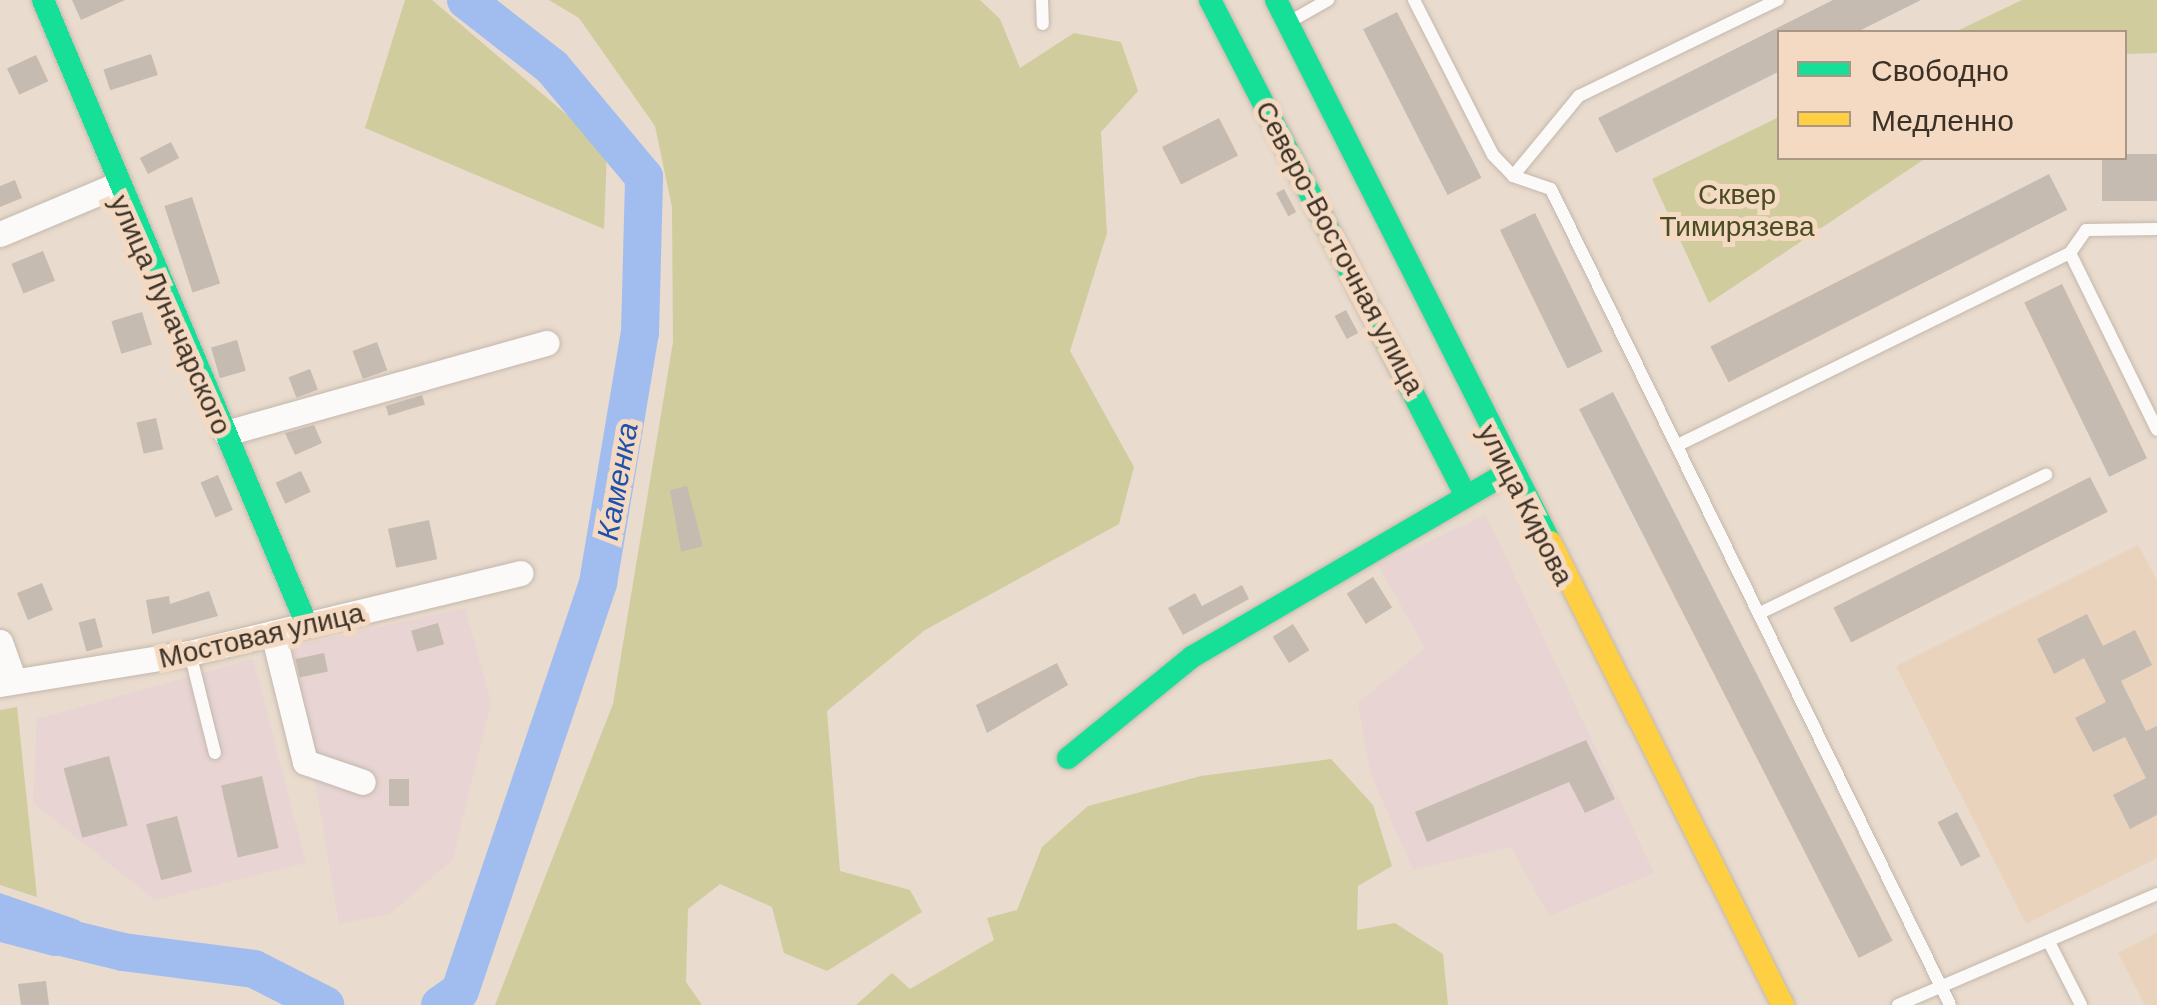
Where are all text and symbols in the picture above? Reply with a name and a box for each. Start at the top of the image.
legend [1777,30,2127,160]
text: Свободно [1871,51,2009,87]
street label: Северо-Восточная улица [1249,95,1433,399]
text: Медленно [1871,101,2014,137]
park label: Сквер Тимирязева [1659,176,1815,242]
street label: улица Луначарского [104,189,240,439]
street label: улица Кирова [1472,418,1582,590]
water label: Каменка [588,419,644,543]
street label: Мостовая улица [155,594,367,674]

